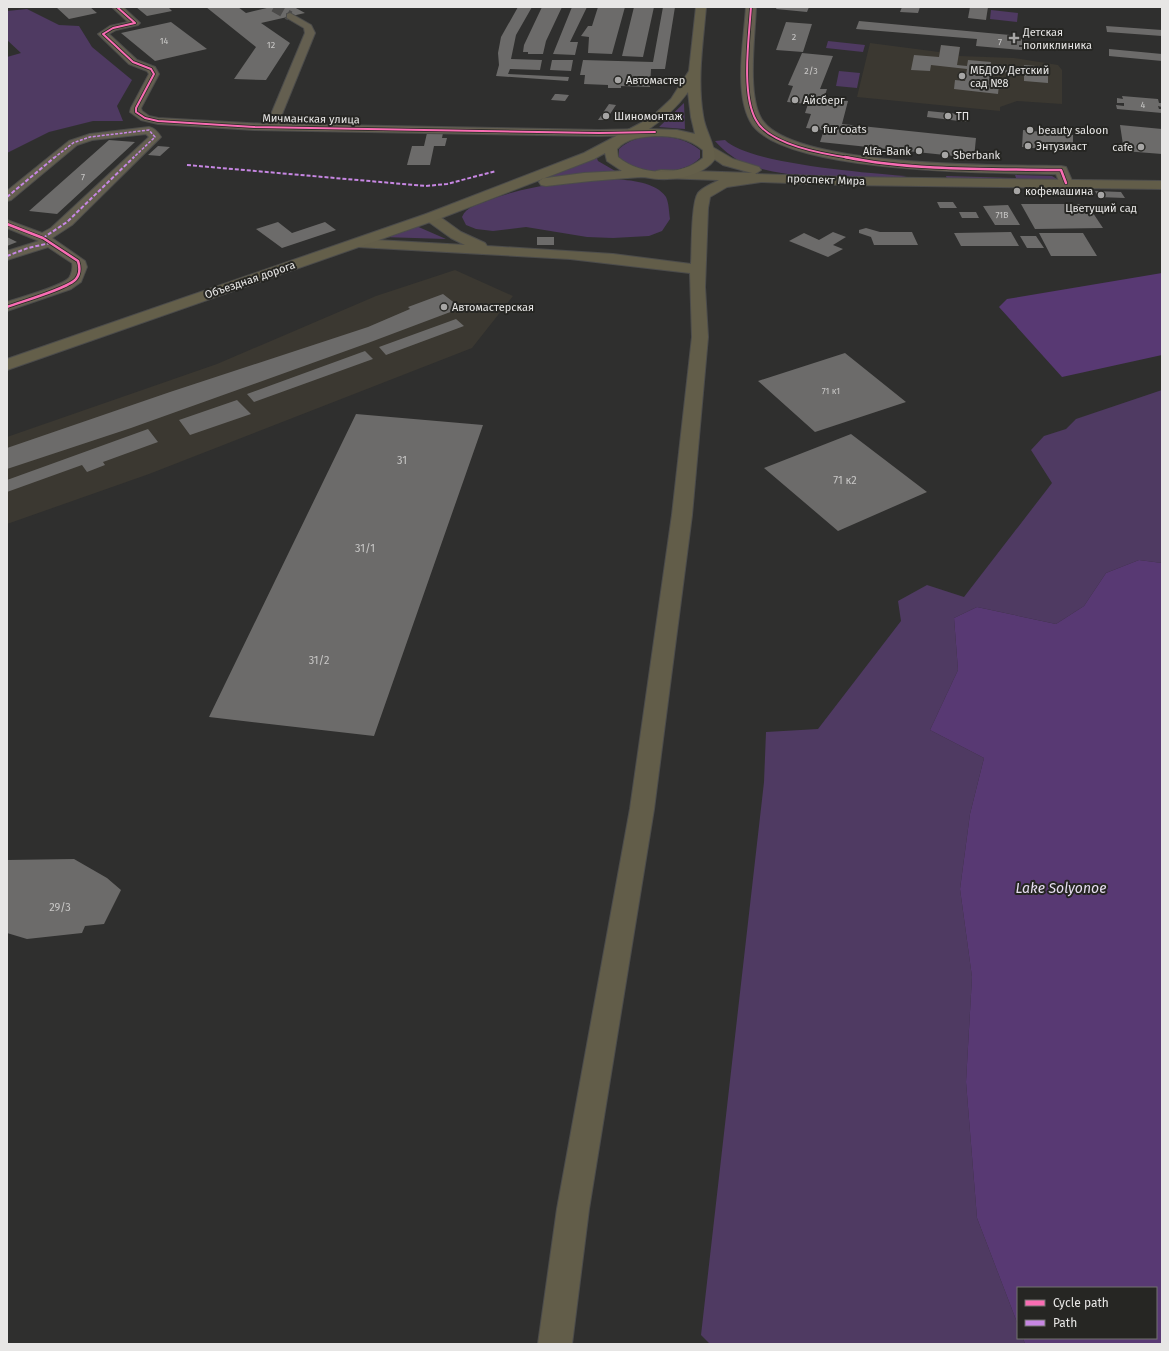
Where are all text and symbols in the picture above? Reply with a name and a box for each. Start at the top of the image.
place label: Детская поликлиника [1022,26,1092,52]
house number: 2 [792,32,796,42]
marker: Детская поликлиника [1008,32,1020,44]
house number: 14 [160,36,169,46]
house number: 7 [998,37,1002,47]
house number: 12 [267,40,275,50]
place label: МБДОУ Детский сад №8 [970,64,1049,90]
house number: 2/3 [804,66,818,76]
marker: МБДОУ Детский сад №8 [957,71,967,81]
place label: Автомастер [626,74,685,87]
marker: Автомастер [613,75,623,85]
place label: Айсберг [803,94,845,107]
marker: Айсберг [790,95,800,105]
house number: 4 [1141,100,1146,110]
place label: Шиномонтаж [614,110,683,123]
place label: ТП [956,110,969,123]
marker: Шиномонтаж [601,111,611,121]
marker: ТП [943,111,953,121]
street label: Мичманская улица [262,112,360,126]
place label: fur coats [823,123,867,136]
marker: fur coats [810,124,820,134]
place label: beauty saloon [1038,124,1108,137]
marker: beauty saloon [1025,125,1035,135]
place label: Энтузиаст [1036,140,1087,153]
marker: Энтузиаст [1023,141,1033,151]
place label: cafe [1112,141,1133,154]
marker: cafe [1136,142,1146,152]
place label: Alfa-Bank [863,145,911,158]
marker: Alfa-Bank [914,146,924,156]
place label: Sberbank [953,149,1001,162]
marker: Sberbank [940,150,950,160]
house number: 7 [81,172,85,182]
street label: проспект Мира [787,172,865,188]
place label: кофемашина [1025,185,1093,198]
marker: кофемашина [1012,186,1022,196]
marker: Цветущий сад [1096,190,1106,200]
place label: Цветущий сад [1065,202,1137,215]
house number: 71В [995,210,1009,220]
street label: Объездная дорога [203,258,297,302]
place label: Автомастерская [452,301,534,314]
marker: Автомастерская [439,302,449,312]
house number: 71 к1 [822,386,840,396]
house number: 31 [397,454,407,467]
house number: 71 к2 [833,474,857,487]
house number: 31/1 [355,542,375,555]
house number: 31/2 [309,654,329,667]
water label: Lake Solyonoe [1016,880,1106,897]
house number: 29/3 [49,901,71,914]
legend [1017,1287,1157,1339]
text: Cycle path [1053,1296,1109,1310]
text: Path [1053,1316,1077,1330]

